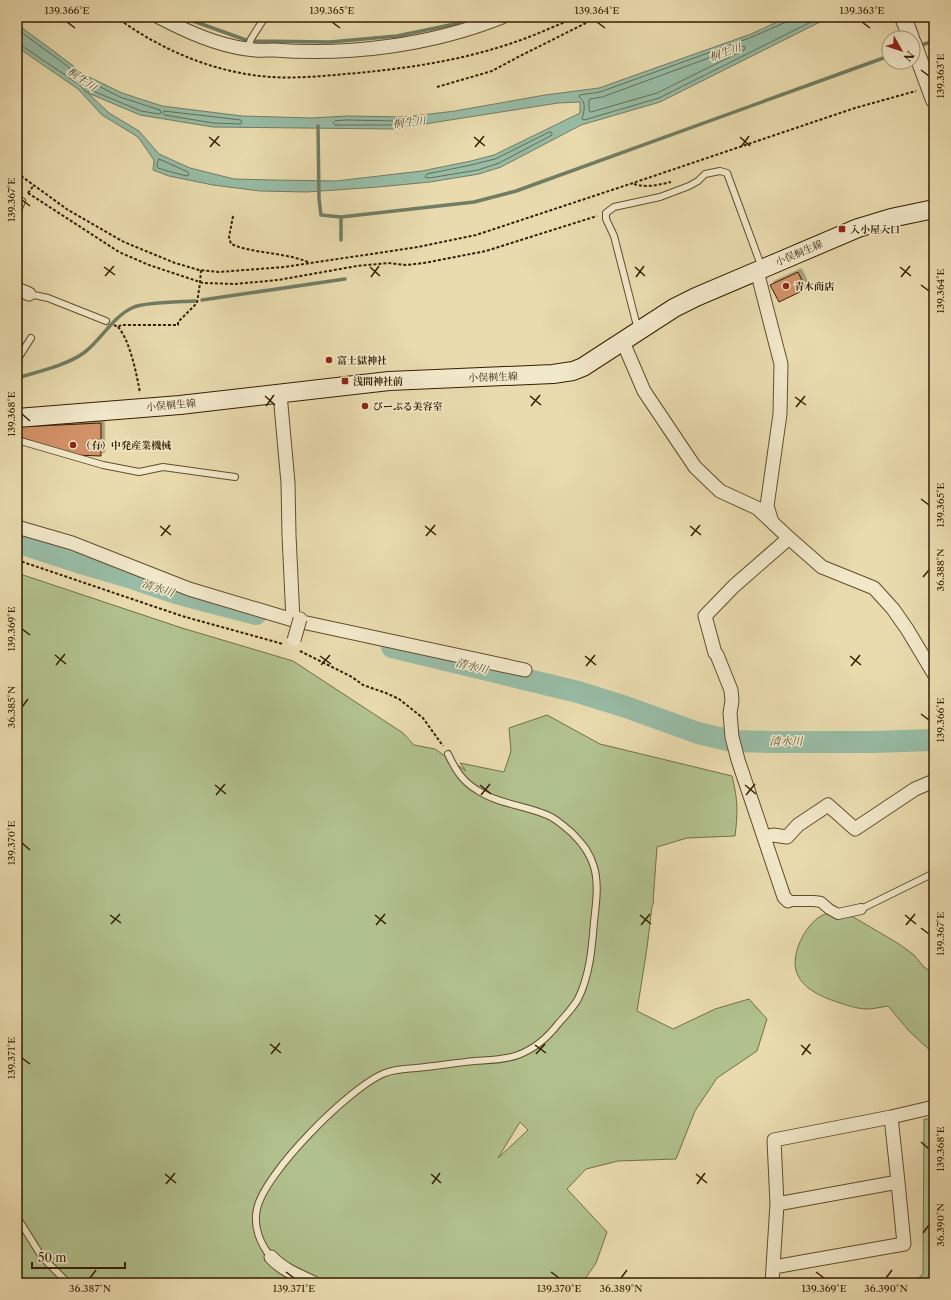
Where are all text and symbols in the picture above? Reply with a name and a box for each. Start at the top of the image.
text: 139.366°E [45,4,90,17]
text: 139.365°E [310,4,354,17]
text: 139.364°E [574,4,620,17]
text: 139.363°E [840,4,885,17]
north arrow [881,30,921,70]
water label: 桐生川 [707,40,744,64]
text: N [900,48,917,65]
text: 139.363°E [934,53,947,98]
water label: 桐生川 [64,64,100,95]
water label: 桐生川 [392,113,427,131]
text: 139.367°E [5,178,18,222]
place label: 入小屋入口 [850,223,900,236]
marker: 入小屋入口 [837,224,847,234]
street label: 小俣桐生線 [773,237,825,269]
text: 139.364°E [934,268,947,314]
place label: 青木商店 [794,280,835,293]
marker: 青木商店 [781,281,791,291]
place label: 富士獄神社 [337,354,387,367]
marker: 富士獄神社 [324,355,334,365]
street label: 小俣桐生線 [468,370,518,384]
place label: 浅間神社前 [353,375,403,388]
marker: 浅間神社前 [340,376,350,386]
text: 139.368°E [5,391,18,437]
street label: 小俣桐生線 [146,396,196,414]
place label: ぴーぷる美容室 [373,400,443,413]
marker: ぴーぷる美容室 [360,401,370,411]
place label: （有）中発産業機械 [81,439,172,452]
marker: （有）中発産業機械 [68,440,78,450]
text: 139.365°E [934,483,947,527]
text: 36.388°N [934,549,947,591]
water label: 清水川 [140,576,177,600]
text: 139.369°E [5,606,18,652]
water label: 清水川 [454,655,491,677]
text: 36.385°N [5,686,18,728]
text: 139.366°E [934,697,947,743]
water label: 清水川 [770,734,803,748]
text: 139.370°E [5,821,18,865]
text: 139.367°E [934,912,947,956]
text: 139.371°E [5,1037,18,1079]
text: 139.368°E [934,1126,947,1172]
text: 36.390°N [934,1203,947,1247]
scale bar [32,1244,125,1270]
text: 50 m [38,1250,67,1265]
text: 36.387°N [69,1282,111,1295]
text: 139.371°E [273,1282,315,1295]
text: 139.370°E [537,1282,581,1295]
text: 36.389°N [600,1282,642,1295]
text: 139.369°E [801,1282,847,1295]
text: 36.390°N [864,1282,908,1295]

